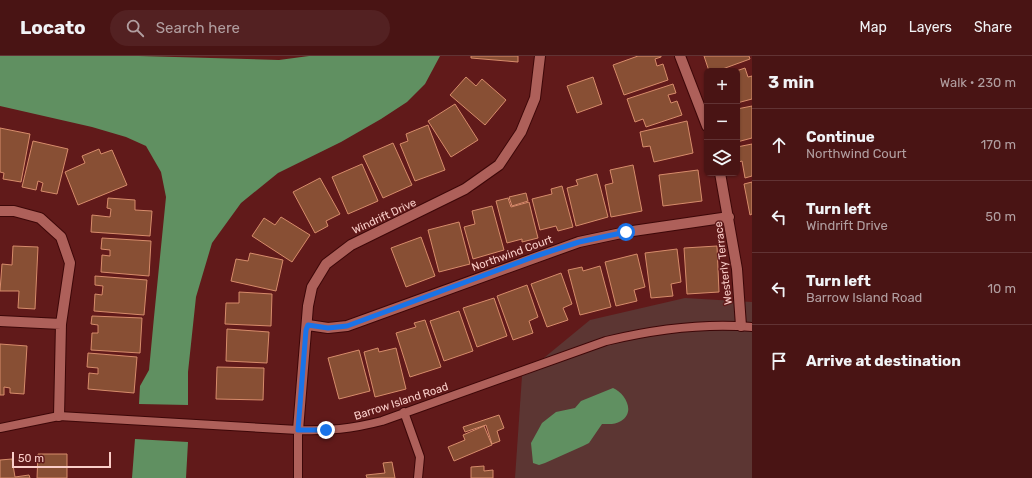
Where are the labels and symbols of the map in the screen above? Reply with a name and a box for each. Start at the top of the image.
street label: Windrift Drive [350,196,418,237]
street label: Westerly Terrace [712,221,735,305]
route start [617,223,635,241]
street label: Northwind Court [470,233,555,274]
street label: Barrow Island Road [352,380,450,423]
route end [317,421,335,439]
scale bar [12,450,111,469]

